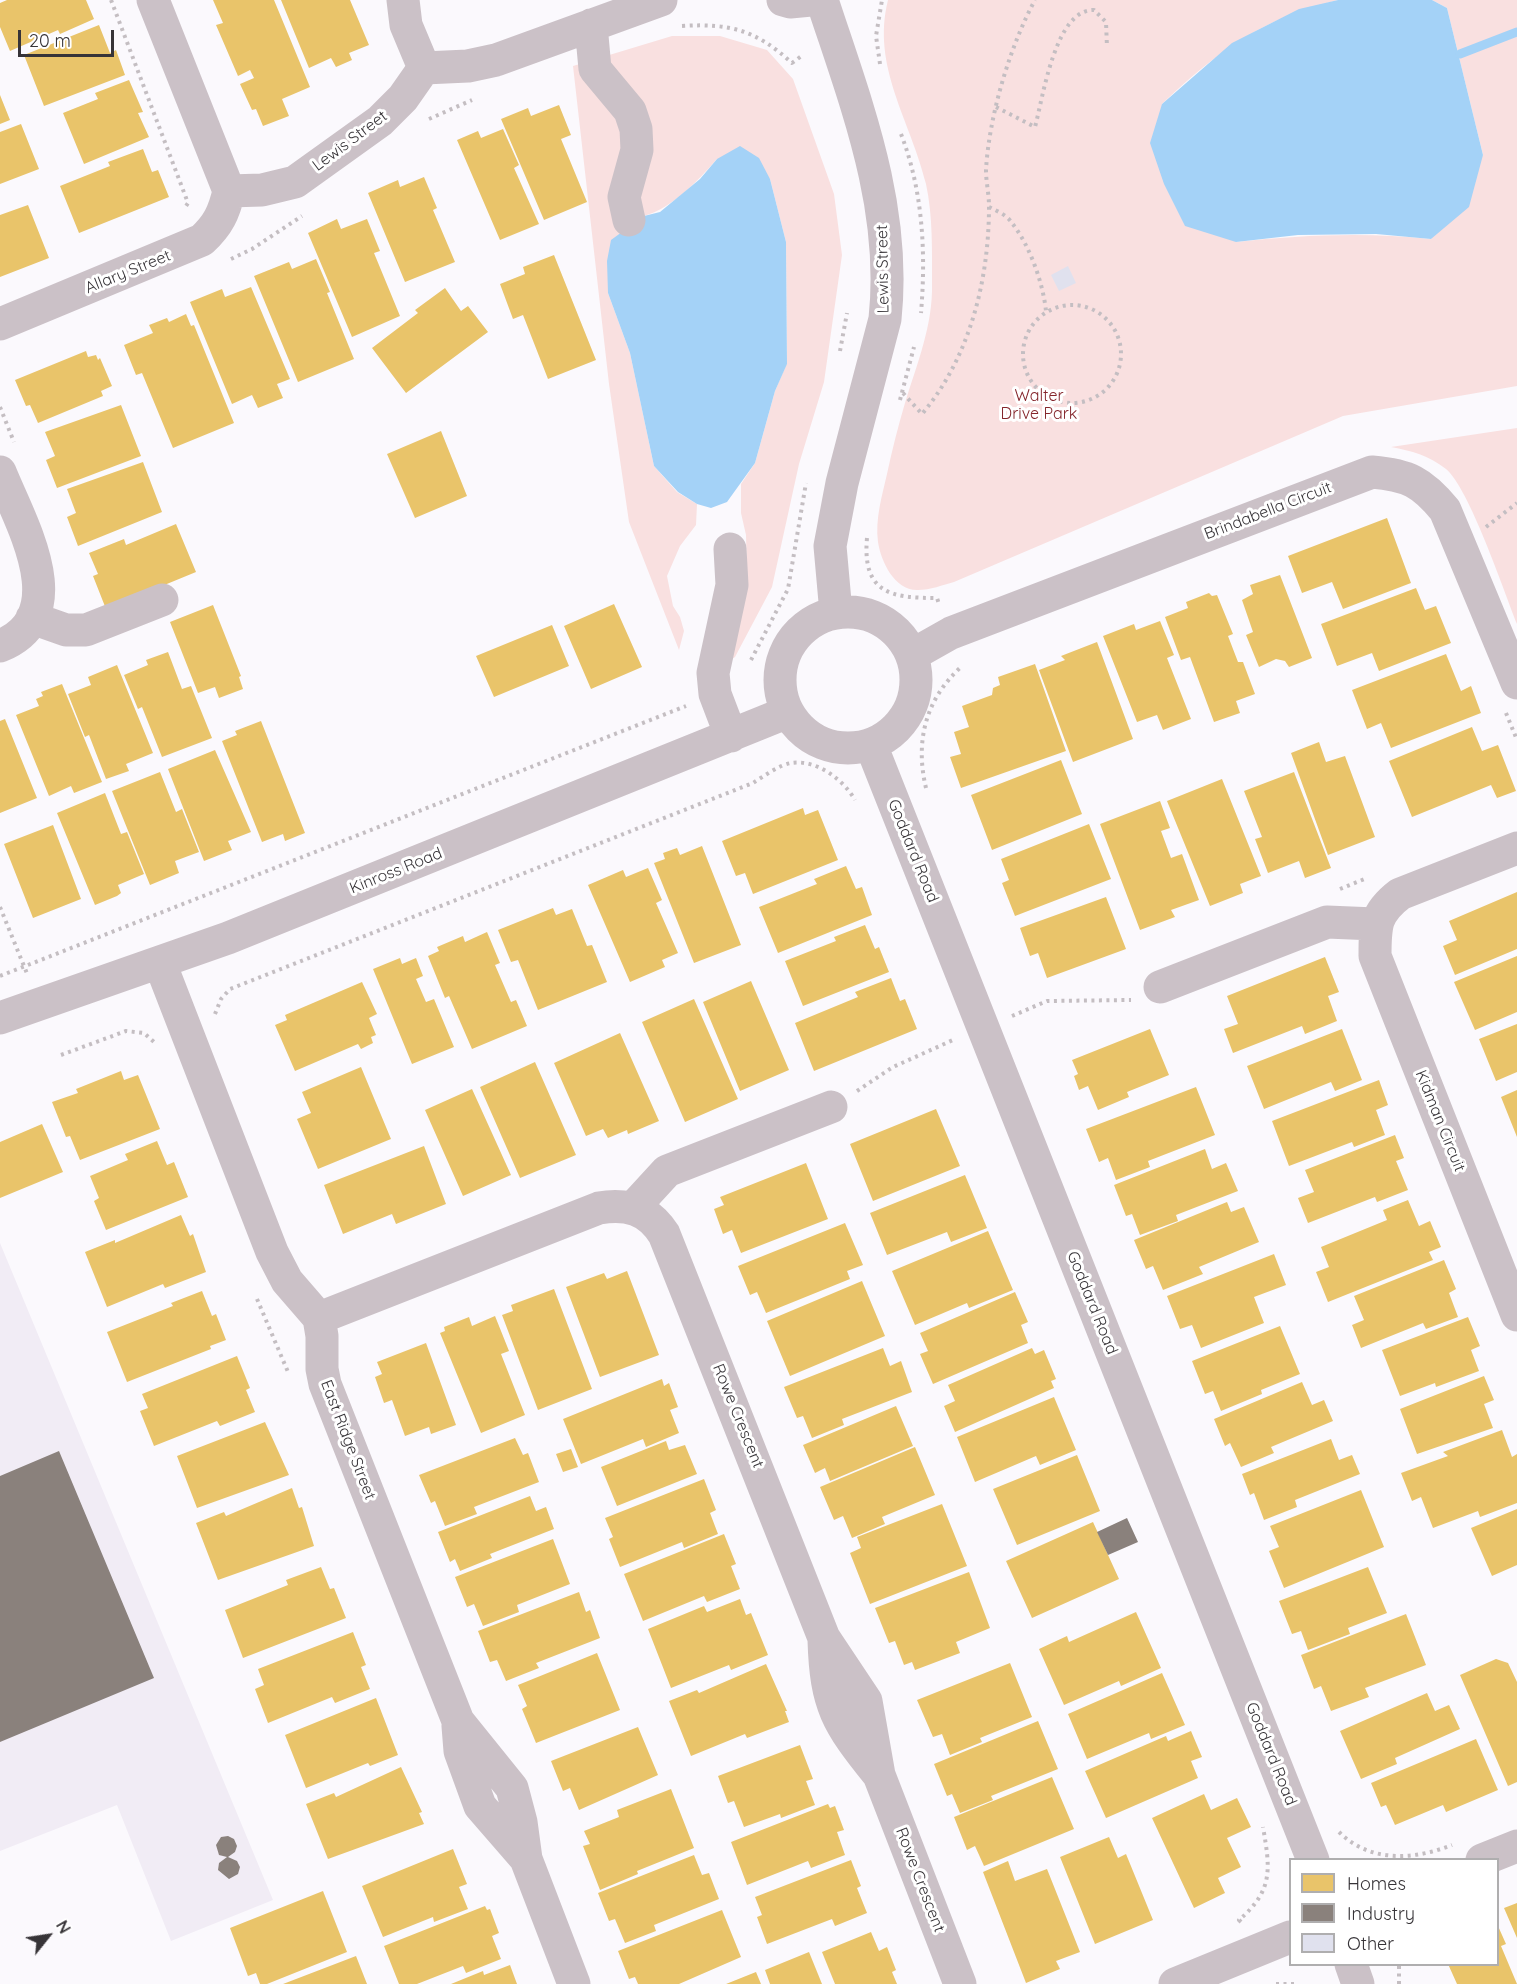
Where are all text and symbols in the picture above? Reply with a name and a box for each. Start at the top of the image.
scale bar [21,18,117,56]
text: 20 m [29,29,71,52]
street label: Lewis Street [309,107,391,175]
street label: Lewis Street [873,225,893,313]
street label: Allary Street [82,246,174,298]
park label: Walter Drive Park [1001,386,1077,424]
street label: Brindabella Circuit [1202,478,1334,544]
street label: Goddard Road [884,797,942,905]
street label: Kinross Road [347,844,445,898]
street label: Kidman Circuit [1411,1067,1469,1175]
street label: Goddard Road [1063,1249,1121,1357]
street label: Rowe Crescent [708,1361,768,1471]
street label: East Ridge Street [316,1377,380,1503]
street label: Goddard Road [1242,1700,1300,1808]
street label: Rowe Crescent [891,1825,949,1935]
legend [1289,1858,1499,1966]
text: Homes [1347,1872,1406,1895]
text: Industry [1347,1902,1415,1925]
north arrow [18,1906,78,1966]
text: N [52,1917,75,1937]
text: Other [1347,1932,1394,1955]

